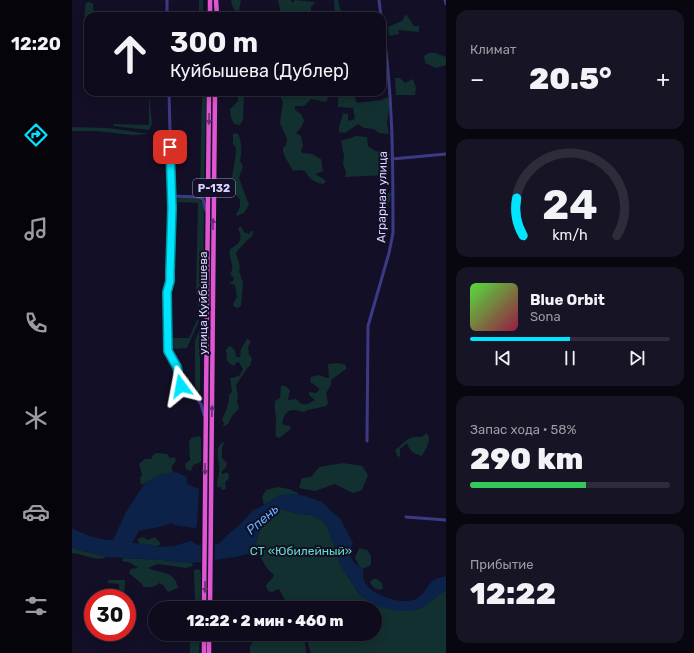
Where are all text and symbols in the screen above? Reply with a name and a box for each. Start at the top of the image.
text: 300 m [170,26,258,59]
icon: ahead [104,28,156,80]
text: 12:20 [11,33,61,55]
text: Климат [470,42,516,57]
text: Куйбышева (Дублер) [170,60,349,82]
text: 20.5° [529,61,612,97]
text: − [470,66,484,93]
text: + [656,66,670,93]
one-way arrow [206,113,212,126]
icon: directions [22,121,50,149]
pin [153,130,187,164]
icon: arrive [159,136,181,158]
street label: Аграрная улица [374,151,390,243]
road number: Р-132 [193,179,235,197]
text: 24 [542,180,598,229]
icon: music [22,215,50,243]
one-way arrow [210,218,217,230]
text: km/h [552,226,588,243]
street label: улица Куйбышева [196,251,210,355]
text: Blue Orbit [530,291,605,309]
icon: phone [22,309,50,337]
text: Sona [530,309,561,324]
icon: previous [492,347,514,369]
icon: pause [559,347,581,369]
icon: next [626,347,648,369]
position arrow [160,365,202,407]
icon: climate [22,404,50,432]
one-way arrow [209,404,215,417]
text: Запас хода · 58% [470,422,576,437]
text: 290 km [470,441,583,477]
one-way arrow [202,463,208,476]
icon: car [22,498,50,526]
water label: Рпень [243,501,282,538]
park label: СТ «Юбилейный» [250,544,352,558]
text: Прибытие [470,557,534,572]
text: 12:22 [470,576,556,612]
one-way arrow [201,581,208,593]
speed limit sign: 30 [84,589,136,641]
icon: filters [22,592,50,620]
text: 12:22 · 2 мин · 460 m [187,612,343,630]

